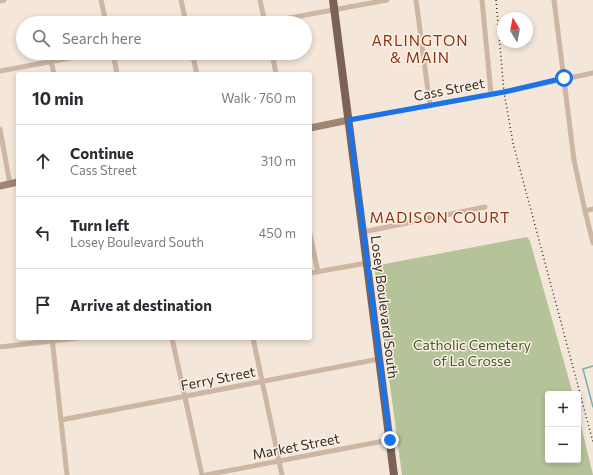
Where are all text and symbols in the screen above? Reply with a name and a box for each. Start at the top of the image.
north arrow [497,12,533,48]
search box [16,16,312,60]
icon: search [30,27,52,49]
text: Search here [62,29,141,47]
district label: ARLINGTON & MAIN [372,31,469,66]
route start [555,69,573,87]
street label: Cass Street [412,74,486,104]
text: 10 min [32,88,84,109]
text: Walk · 760 m [221,90,296,106]
text: Continue [70,144,134,162]
icon: ahead [32,150,54,172]
text: 310 m [261,153,296,169]
text: Cass Street [70,162,137,178]
district label: MADISON COURT [369,208,511,226]
text: Turn left [70,216,129,234]
icon: left [32,222,54,244]
text: 450 m [258,225,296,241]
text: Losey Boulevard South [70,234,204,250]
street label: Losey Boulevard South [368,234,402,380]
icon: arrive [32,294,54,316]
text: Arrive at destination [70,296,212,314]
park label: Catholic Cemetery of La Crosse [413,336,531,369]
street label: Ferry Street [179,362,257,394]
map controls [545,391,581,463]
button: + [545,391,581,427]
button: − [545,427,581,463]
street label: Market Street [251,429,341,463]
route end [381,431,399,449]

